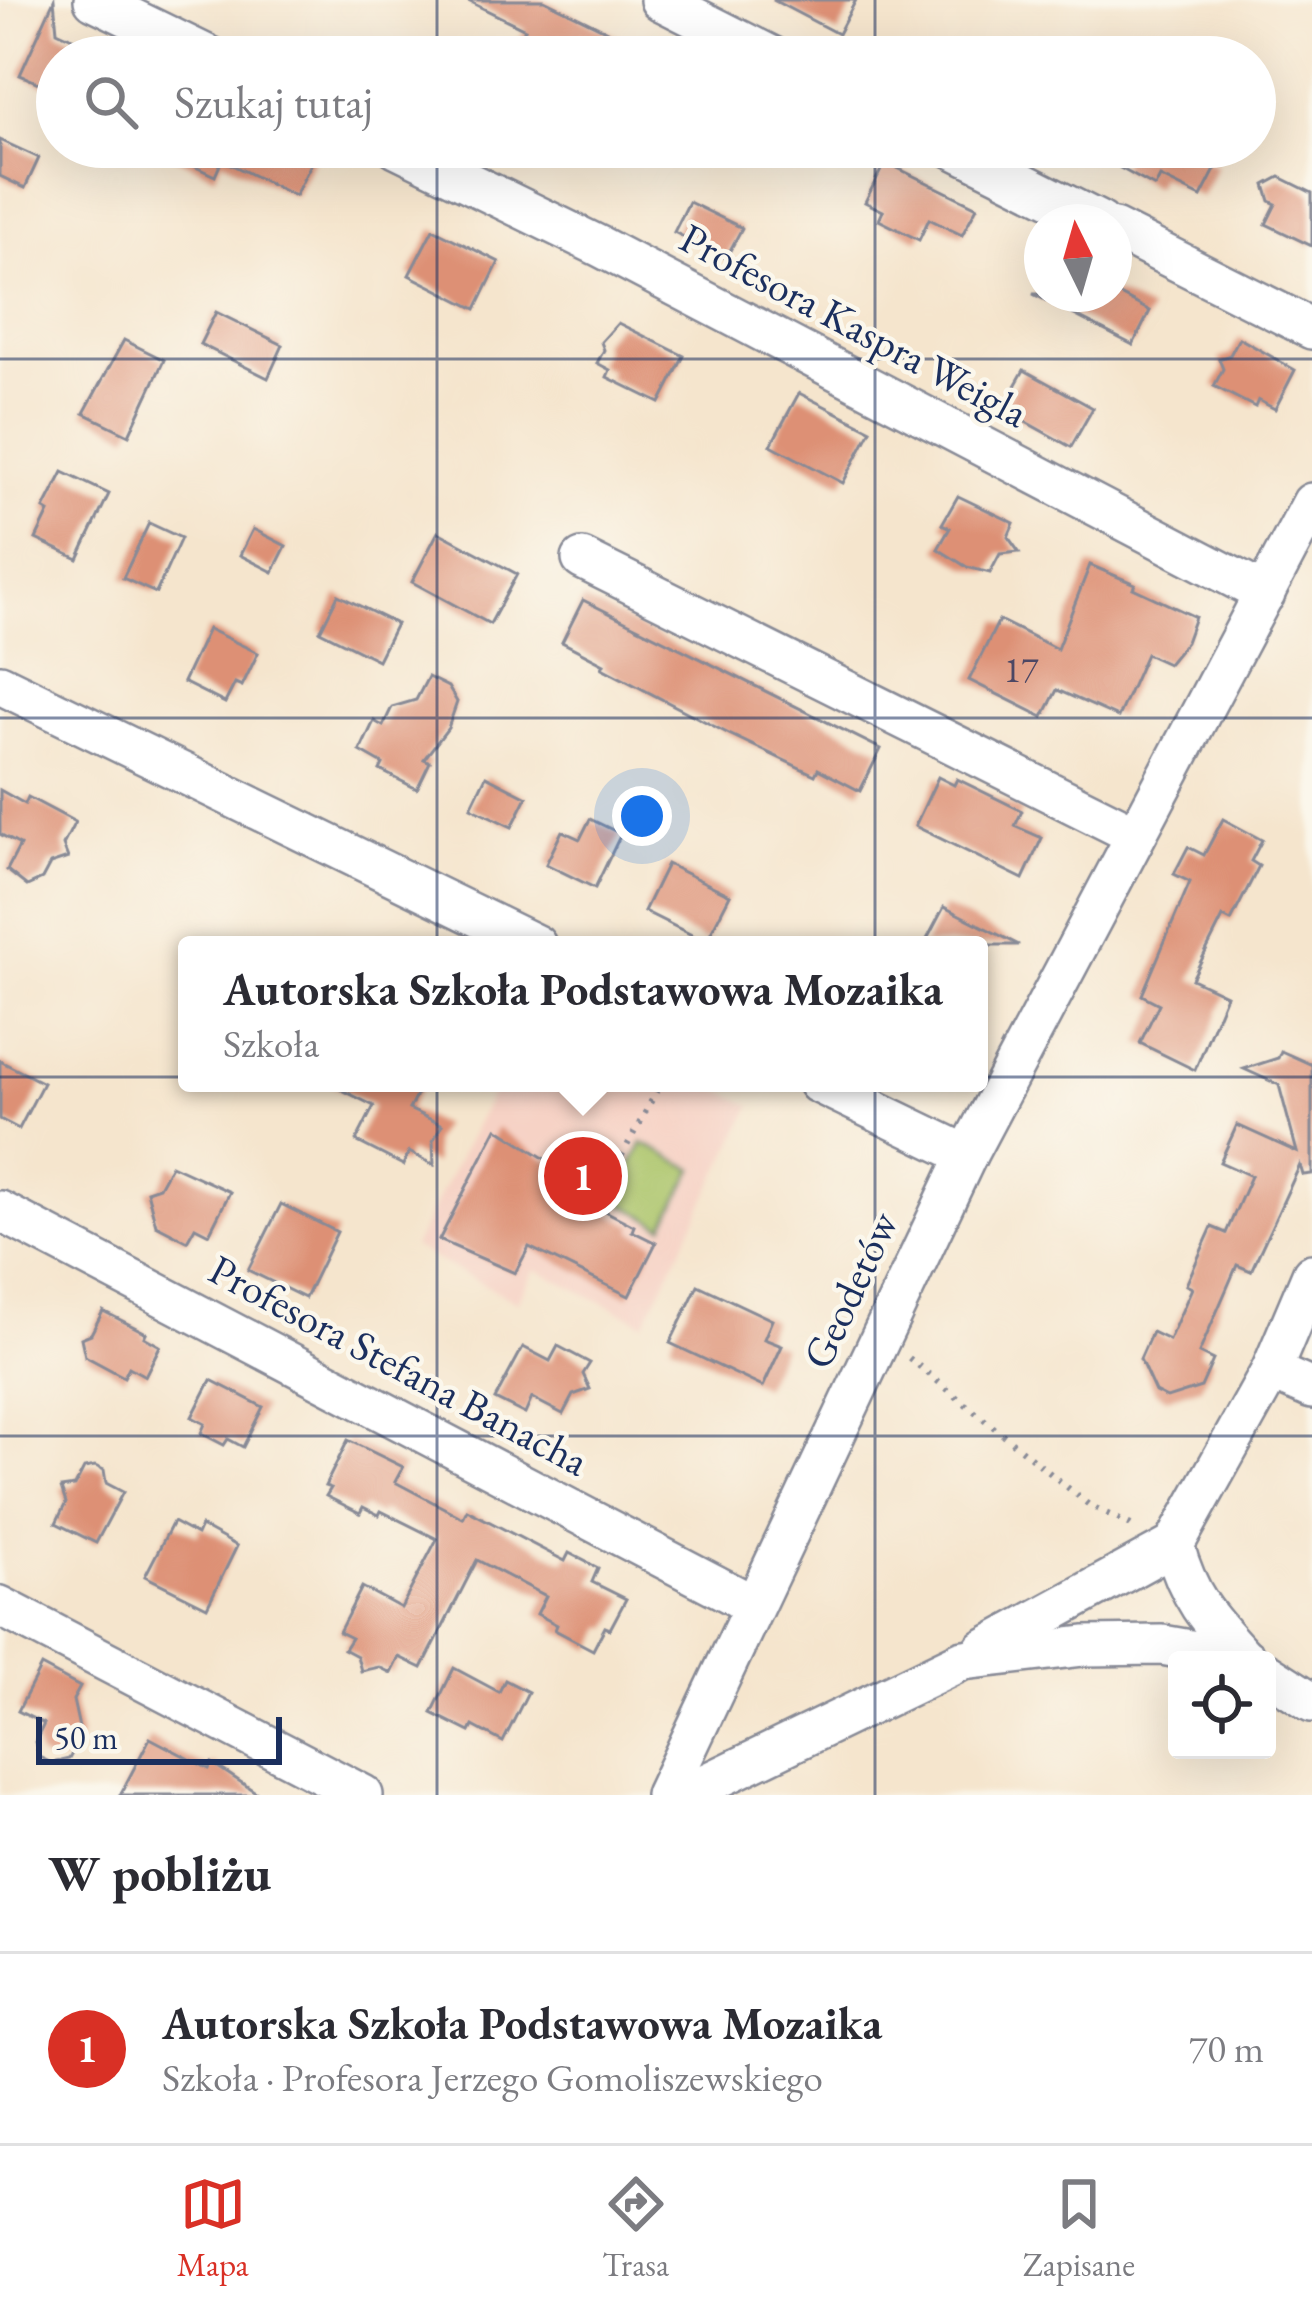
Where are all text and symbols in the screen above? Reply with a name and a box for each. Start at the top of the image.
search box [36,36,1276,168]
icon: search [78,69,144,135]
text: Szukaj tutaj [174,73,373,131]
north arrow [1024,204,1132,312]
street label: Profesora Kaspra Weigla [671,210,1038,440]
house number: 17 [1004,646,1039,693]
your location [612,786,672,846]
popup [178,936,988,1092]
text: Autorska Szkoła Podstawowa Mozaika [223,960,943,1018]
text: Szkoła [223,1018,319,1069]
pin: 1 [544,1131,622,1221]
street label: Geodetów [790,1202,910,1377]
street label: Profesora Stefana Banacha [200,1242,598,1488]
map controls [1168,1651,1276,1759]
button: locate [1168,1651,1276,1759]
scale bar [36,1711,282,1764]
text: 50 m [54,1716,118,1759]
text: W pobliżu [48,1840,271,1906]
text: Autorska Szkoła Podstawowa Mozaika [162,1994,882,2052]
text: 1 [77,2023,97,2074]
text: 70 m [1188,2023,1264,2074]
text: Szkoła · Profesora Jerzego Gomoliszewskiego [162,2052,823,2103]
tab: Mapa [177,2171,249,2286]
tab: Trasa [602,2171,669,2286]
tab: Zapisane [1023,2171,1135,2286]

